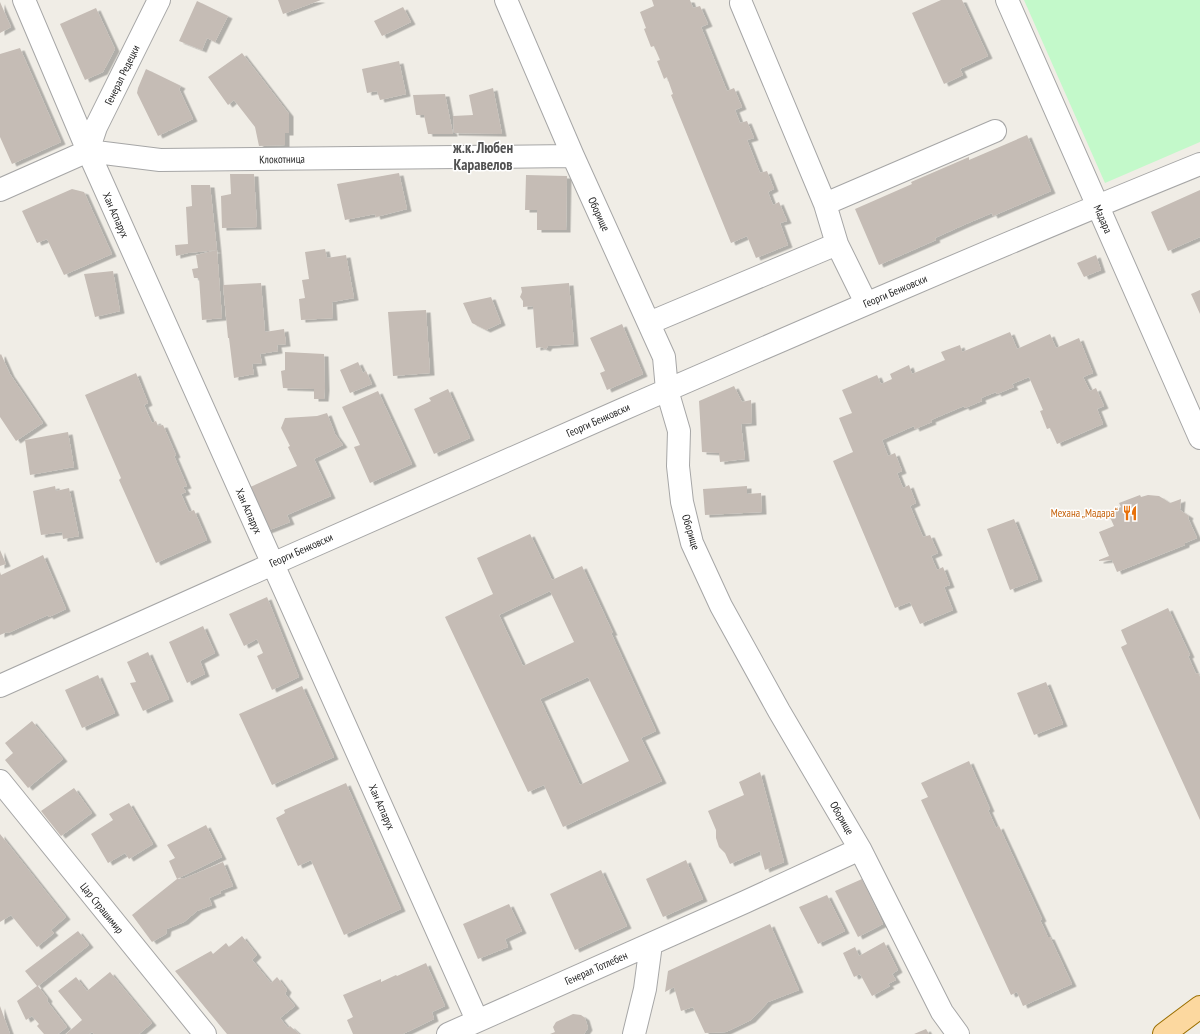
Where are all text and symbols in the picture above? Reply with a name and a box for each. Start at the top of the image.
street label: Генерал Редецки [101,43,143,107]
district label: ж.к. Любен Каравелов [452,138,513,174]
street label: Клокотница [259,152,305,166]
street label: Хан Аспарух [100,190,132,240]
street label: Оборище [585,195,613,234]
street label: Мадара [1091,203,1115,235]
street label: Георги Бенковски [861,271,929,311]
street label: Георги Бенковски [564,400,632,440]
street label: Хан Аспарух [233,486,265,536]
restaurant icon: Механа „Мадара“ [1121,504,1139,522]
place label: Механа „Мадара“ [1051,506,1118,520]
street label: Оборище [679,513,703,552]
street label: Георги Бенковски [267,530,335,570]
street label: Хан Аспарух [366,782,398,832]
street label: Оборище [827,799,857,838]
street label: Цар Страшимир [77,880,127,936]
street label: Генерал Тотлебен [562,948,630,988]

